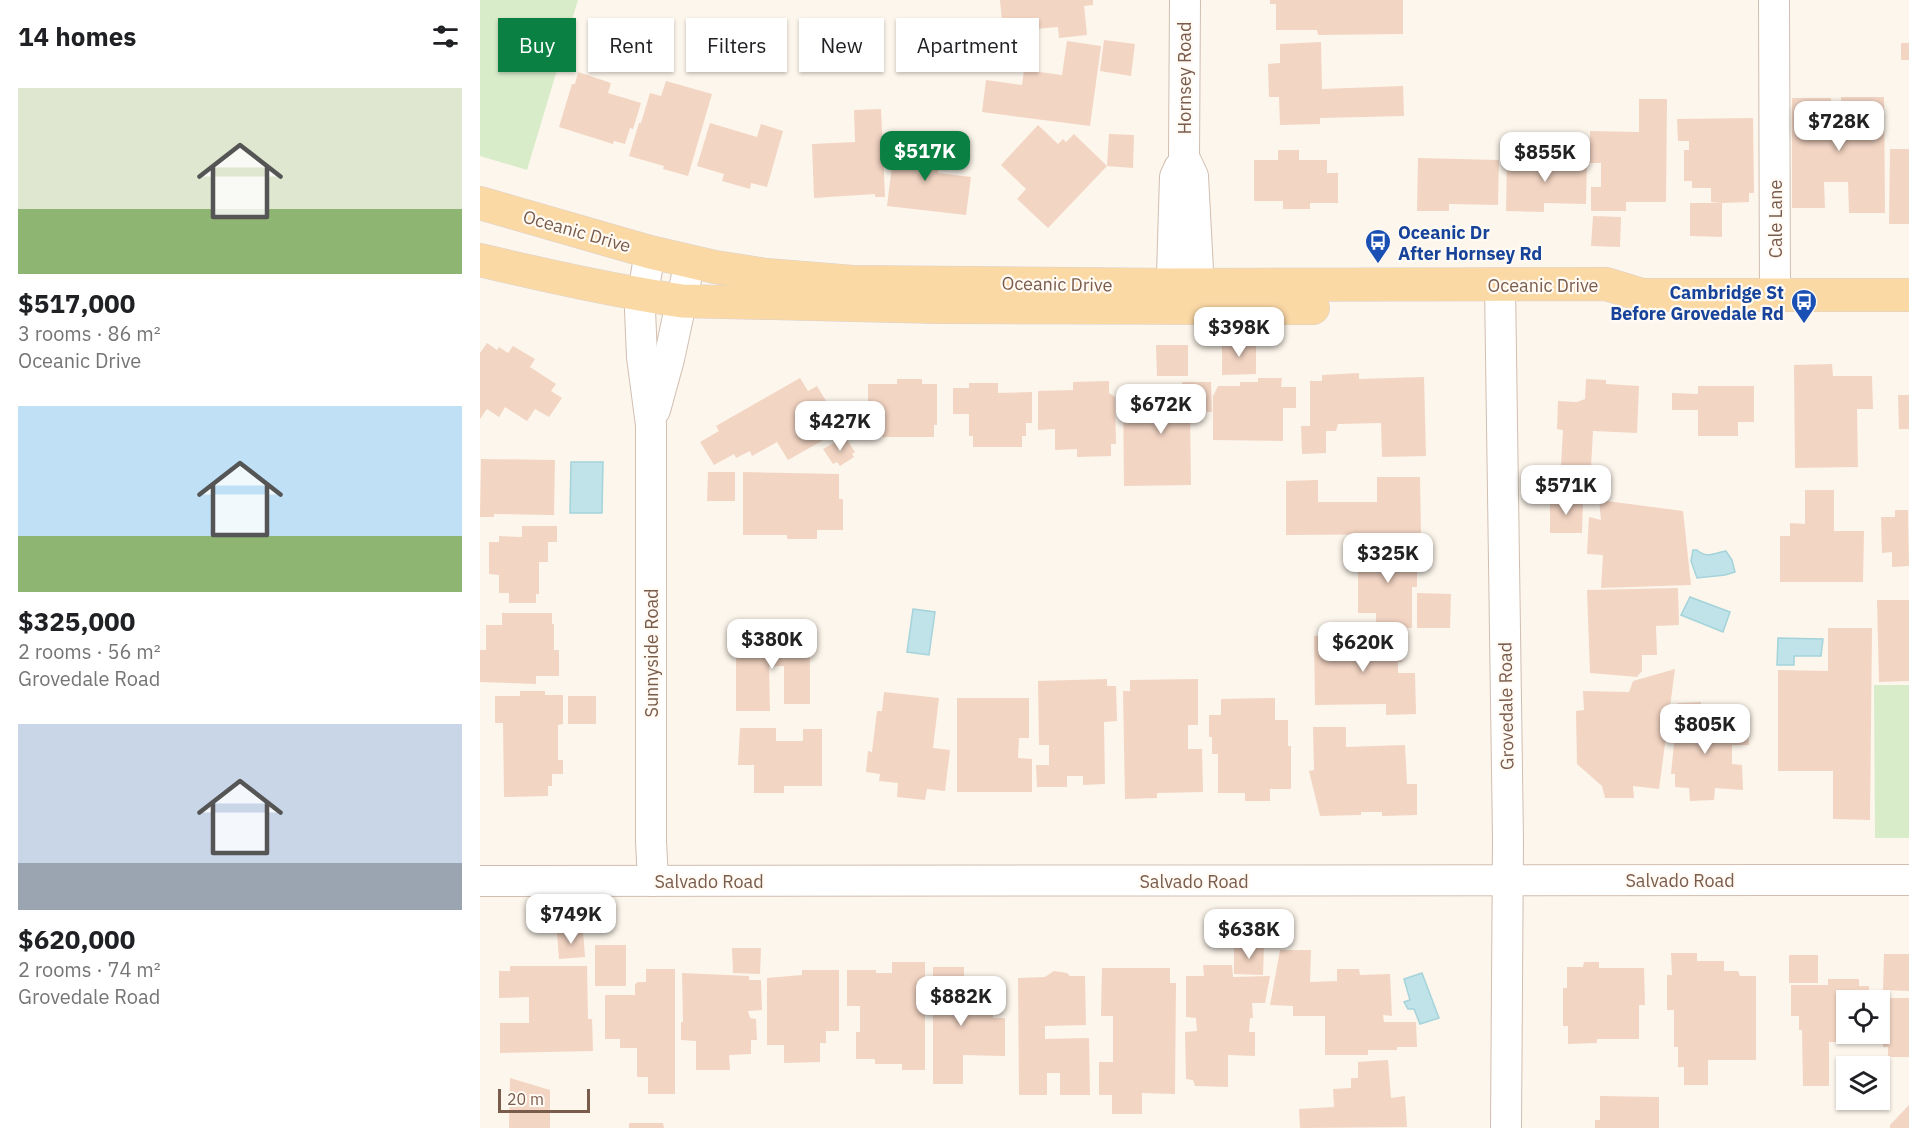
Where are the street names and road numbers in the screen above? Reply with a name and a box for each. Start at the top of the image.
street label: Hornsey Road [1173,22,1196,134]
street label: Cale Lane [1764,180,1787,258]
street label: Oceanic Drive [520,205,634,257]
street label: Oceanic Drive [1001,272,1113,296]
street label: Oceanic Drive [1488,274,1599,297]
street label: Sunnyside Road [640,588,663,718]
street label: Grovedale Road [1493,642,1519,770]
street label: Salvado Road [1625,869,1735,892]
street label: Salvado Road [654,870,764,893]
street label: Salvado Road [1139,870,1249,893]

